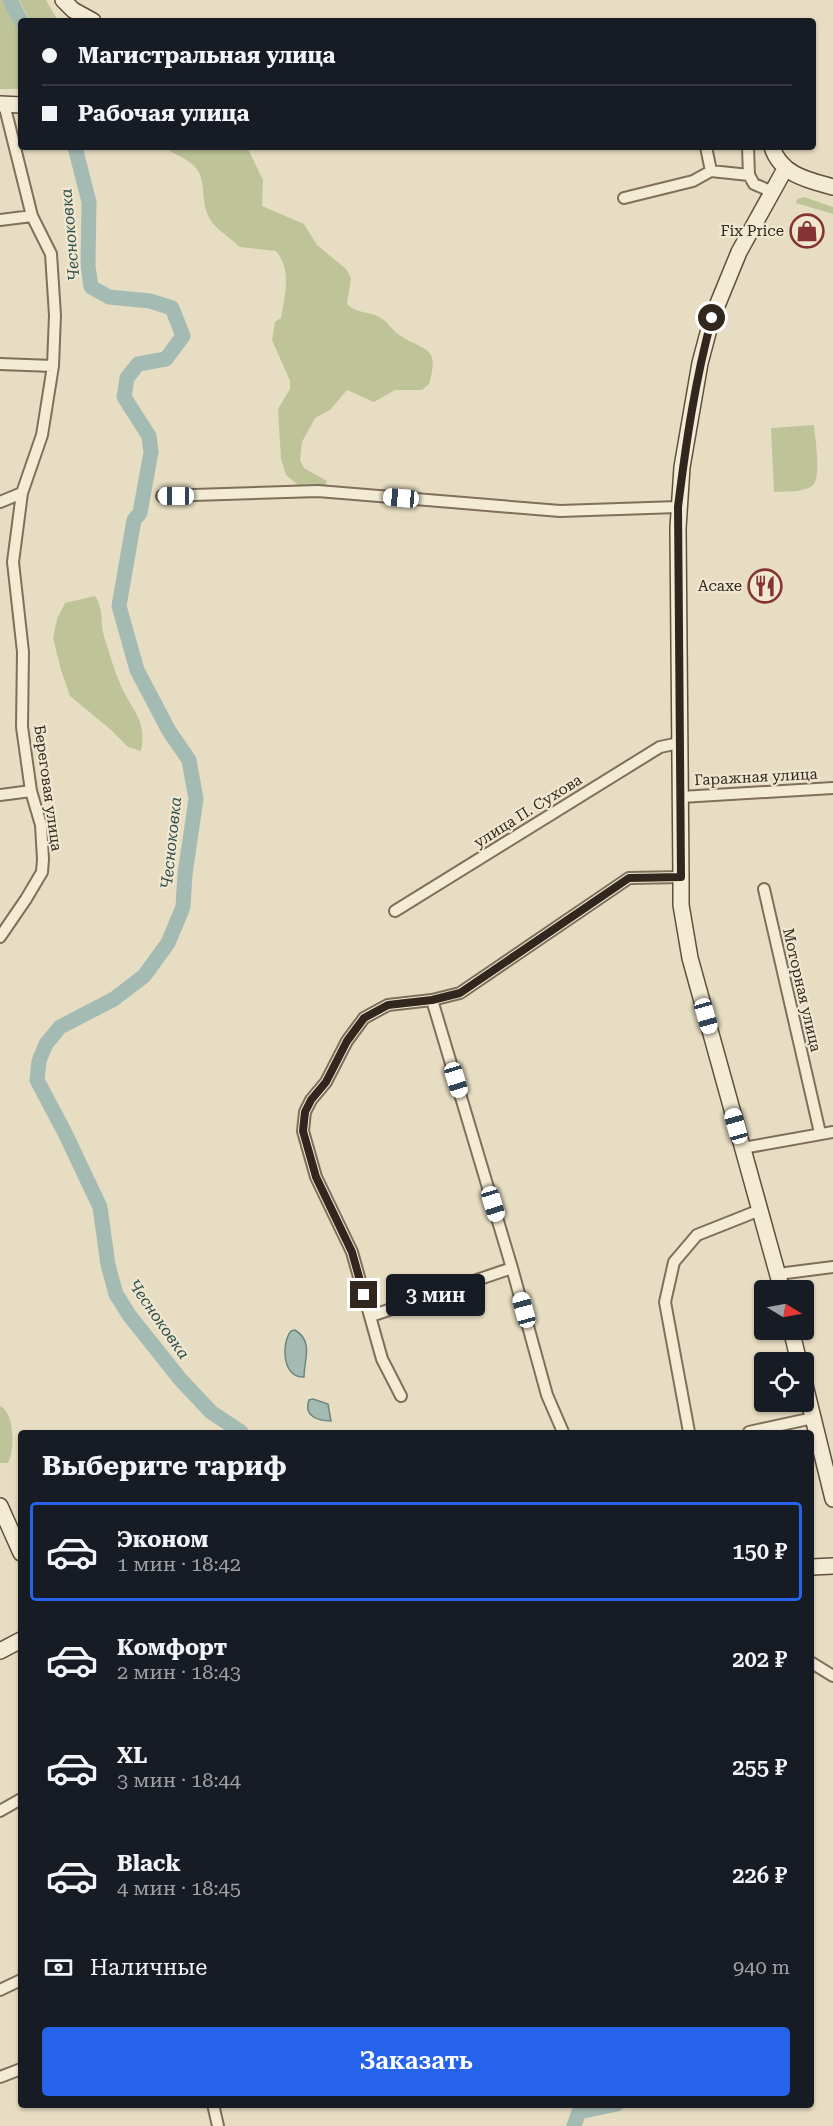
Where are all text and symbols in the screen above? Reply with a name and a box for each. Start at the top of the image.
text: Магистральная улица [78,43,335,68]
text: Рабочая улица [78,101,249,126]
water label: Чесноковка [56,187,84,282]
shop icon: Fix Price [789,213,825,249]
place label: Fix Price [720,222,784,240]
route start [698,304,725,331]
car [158,487,194,505]
car [382,487,420,509]
restaurant icon: Асахе [747,568,783,604]
place label: Асахе [698,577,742,595]
street label: Береговая улица [30,724,66,852]
street label: Гаражная улица [694,765,818,789]
street label: улица П. Сухова [471,771,585,851]
water label: Чесноковка [157,795,185,890]
street label: Моторная улица [779,926,825,1054]
car [692,996,720,1036]
car [442,1060,470,1100]
car [722,1106,750,1146]
car [479,1184,507,1224]
callout: 3 мин [385,1274,484,1316]
water label: Чесноковка [125,1275,194,1363]
north arrow [754,1280,814,1340]
map controls [754,1280,814,1412]
route end [350,1281,377,1308]
text: 3 мин [406,1283,465,1307]
car [511,1290,537,1330]
button: locate [754,1352,814,1412]
text: Выберите тариф [42,1450,287,1482]
icon: car [45,1525,99,1579]
text: Эконом [117,1527,208,1552]
text: 150 ₽ [732,1539,787,1564]
text: 1 мин · 18:42 [117,1552,241,1576]
icon: car [45,1633,99,1687]
text: Комфорт [117,1635,227,1660]
text: 202 ₽ [732,1647,787,1672]
text: 2 мин · 18:43 [117,1660,241,1684]
icon: car [45,1741,99,1795]
text: XL [117,1743,147,1768]
text: 255 ₽ [732,1755,787,1780]
text: 3 мин · 18:44 [117,1768,241,1792]
icon: car [45,1849,99,1903]
text: Black [117,1851,181,1876]
text: 226 ₽ [732,1863,787,1888]
text: 4 мин · 18:45 [117,1876,241,1900]
icon: cash [42,1951,75,1984]
text: Наличные [90,1955,207,1980]
text: 940 m [733,1955,790,1979]
button: Заказать [42,2027,790,2096]

